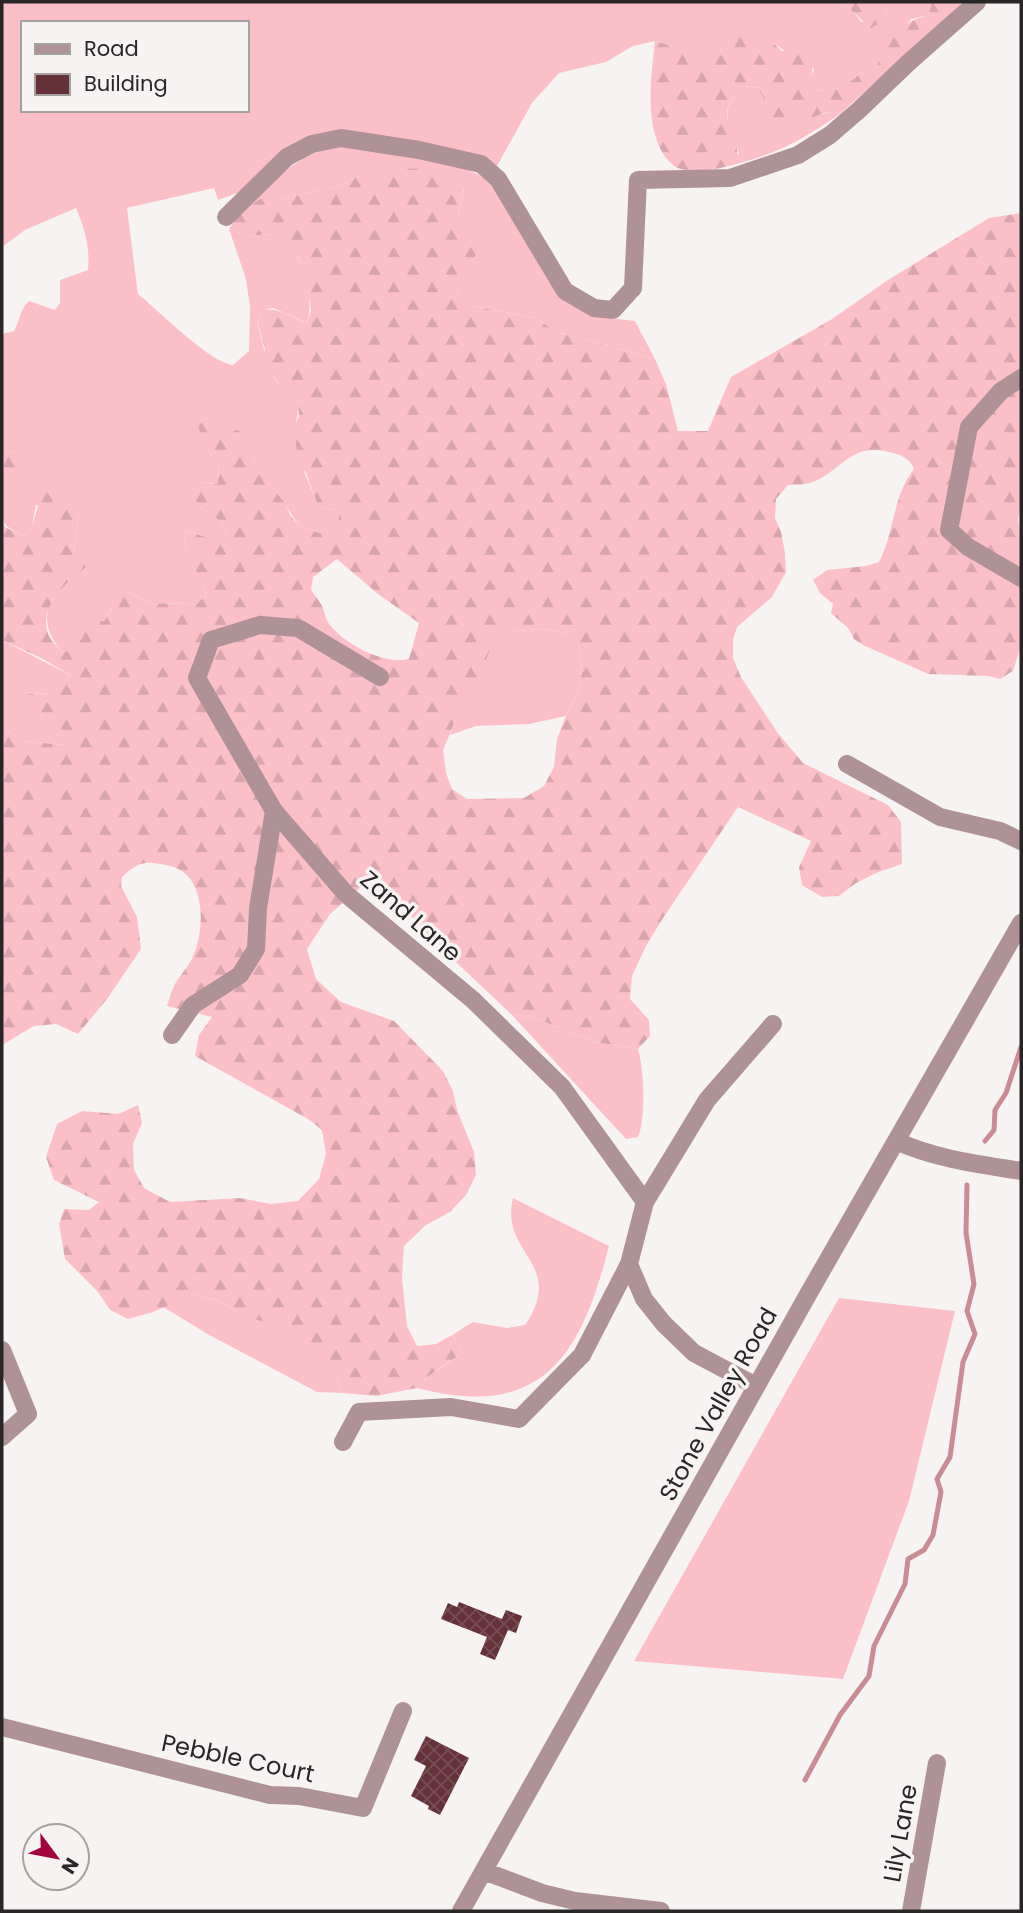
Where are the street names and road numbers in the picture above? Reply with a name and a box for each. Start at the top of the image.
street label: Zand Lane [353,863,469,969]
street label: Stone Valley Road [651,1301,785,1507]
street label: Pebble Court [159,1726,317,1790]
street label: Lily Lane [875,1781,925,1885]

